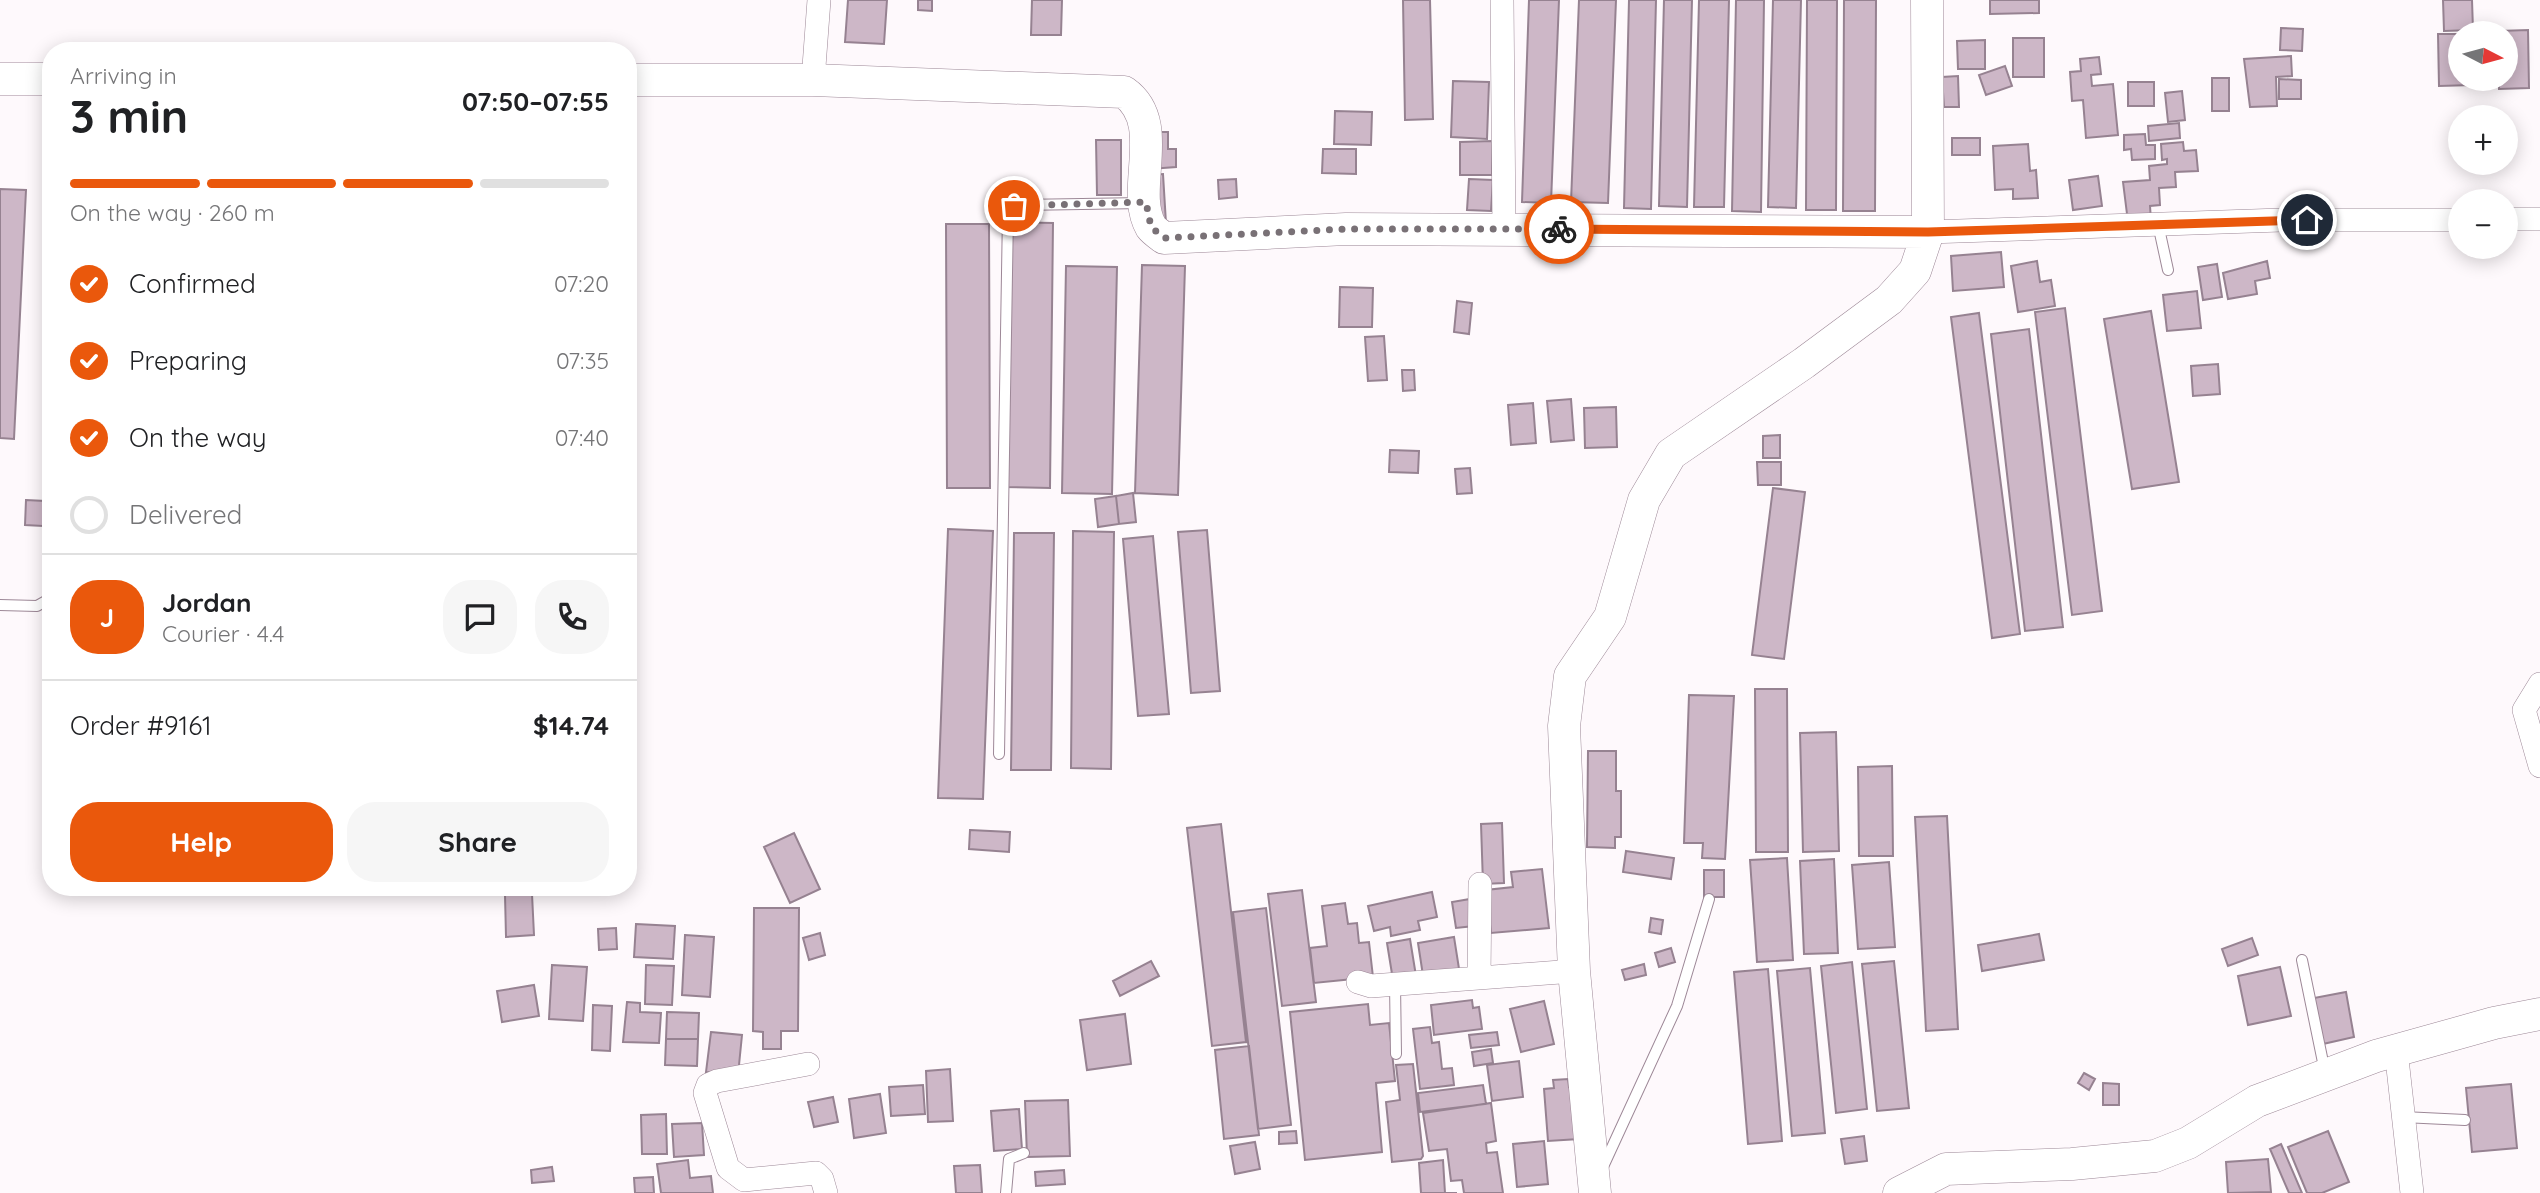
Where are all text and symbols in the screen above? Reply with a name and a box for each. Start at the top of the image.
north arrow [2448,21,2518,91]
map controls [2448,21,2518,259]
text: Arriving in [70,61,177,90]
text: 07:50–07:55 [462,85,609,118]
text: 3 min [70,87,188,145]
button: + [2448,105,2518,175]
pin [984,176,1044,236]
icon: bag [995,187,1033,225]
button: − [2448,189,2518,259]
pin [2277,190,2337,250]
courier [1524,194,1594,264]
text: On the way · 260 m [70,198,275,227]
icon: home [2288,201,2326,239]
icon: bike [1540,210,1578,248]
icon: check [70,265,108,303]
text: Confirmed [129,267,256,300]
text: 07:20 [554,269,609,298]
icon: check [70,342,108,380]
text: Preparing [129,344,247,377]
text: 07:35 [556,346,609,375]
icon: check [70,419,108,457]
text: On the way [129,421,267,454]
text: 07:40 [555,423,609,452]
text: Delivered [129,498,242,531]
button: chat [443,580,517,654]
button: phone [535,580,609,654]
text: Jordan [162,586,251,619]
text: J [100,601,114,634]
text: Courier · 4.4 [162,619,284,648]
text: Order #9161 [70,709,212,742]
text: $14.74 [533,709,609,742]
button: Help [70,802,333,882]
button: Share [347,802,609,882]

